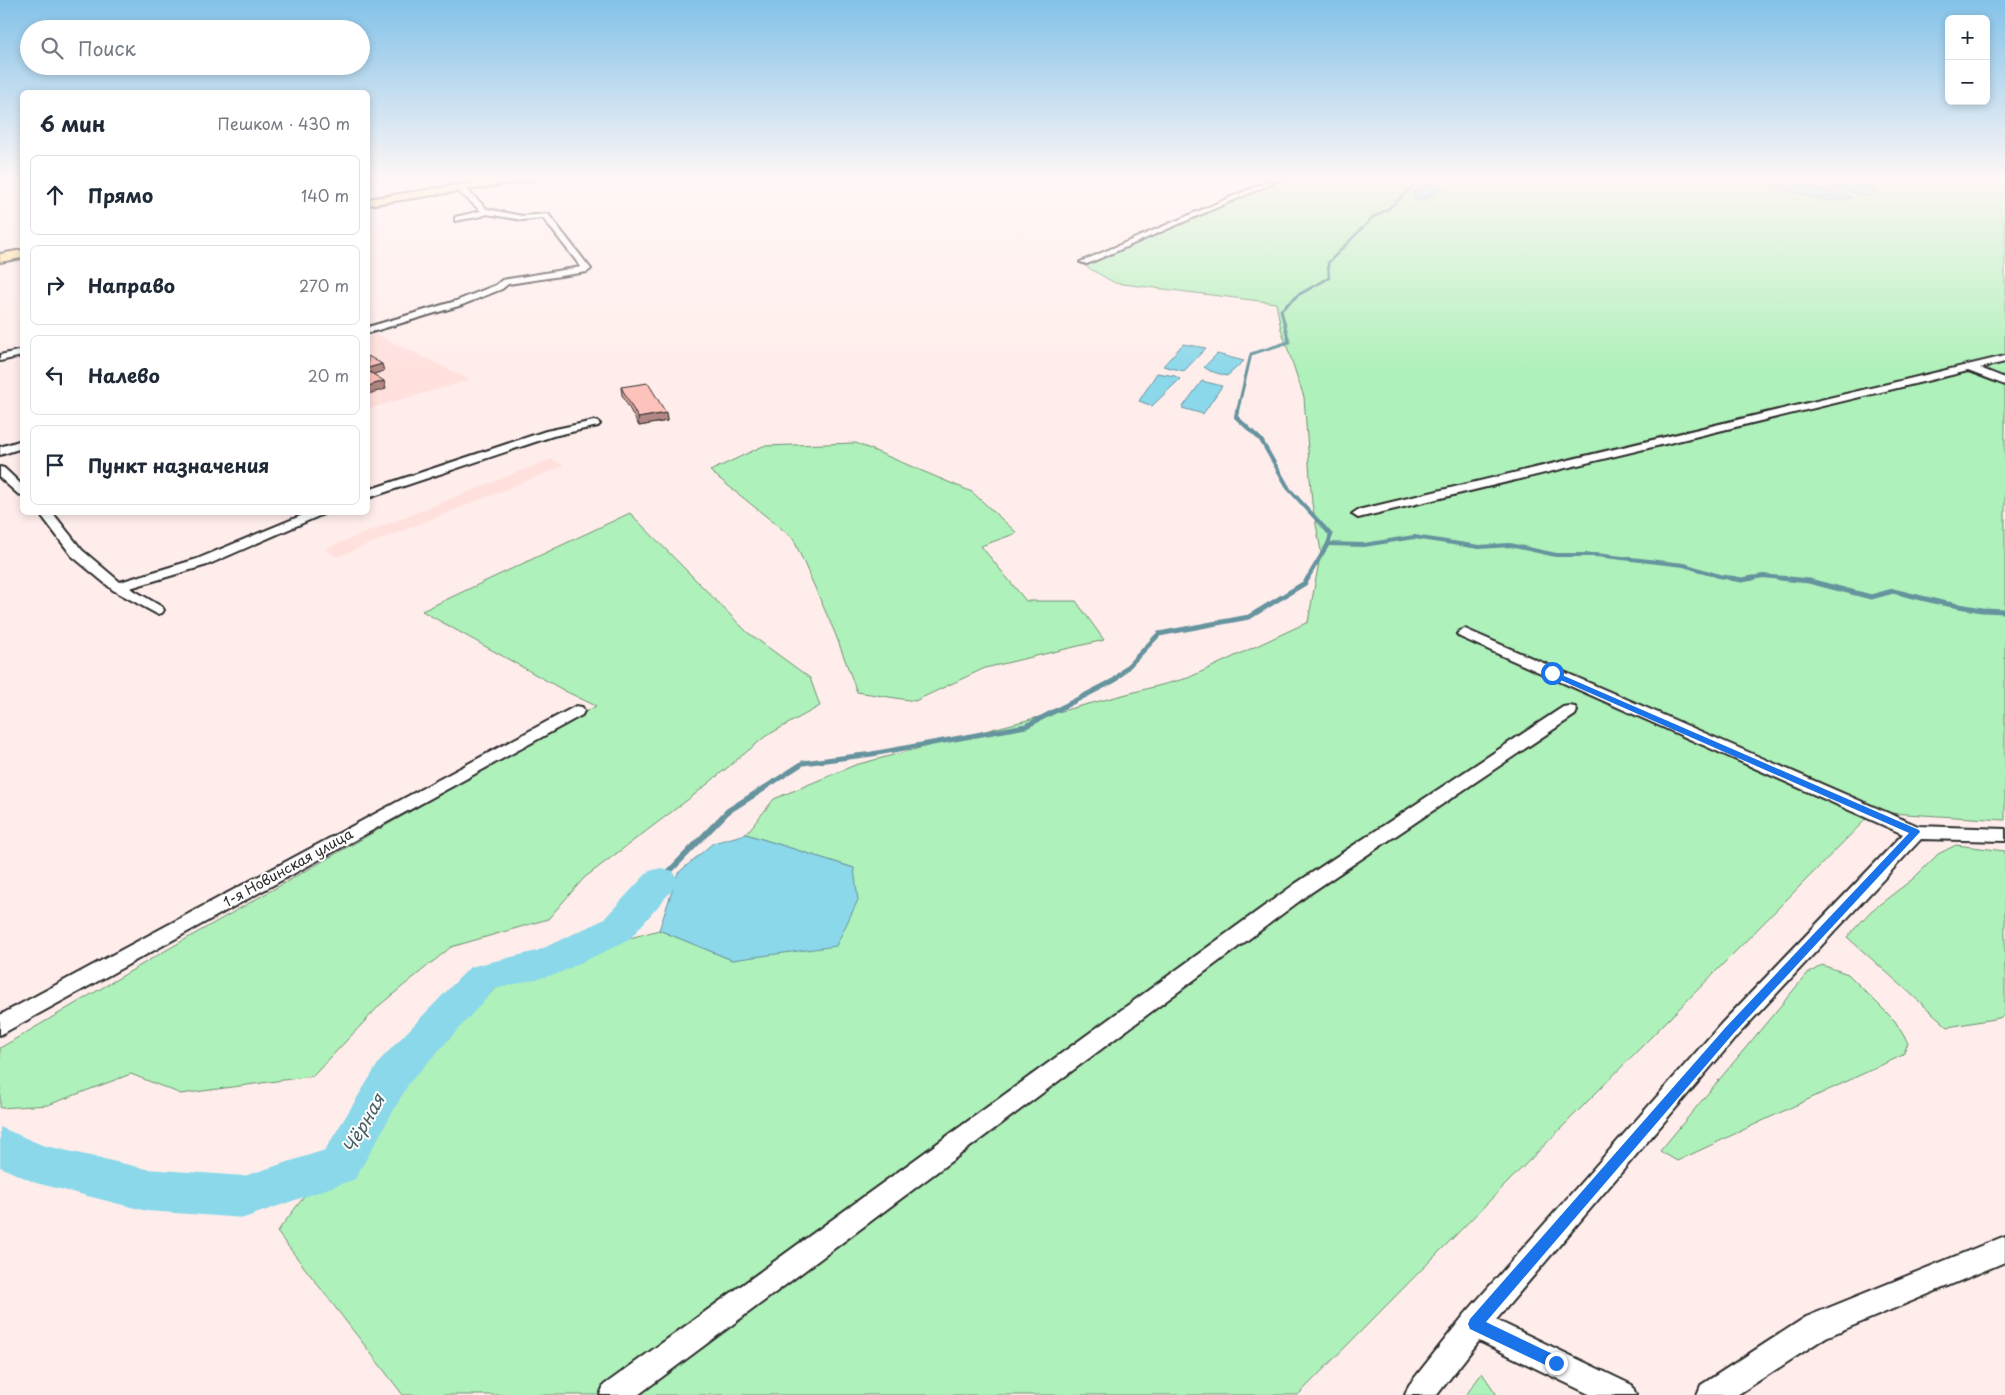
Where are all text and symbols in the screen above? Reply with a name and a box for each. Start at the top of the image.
map controls [1945,15,1990,105]
button: + [1945,15,1990,60]
search box [20,20,370,75]
icon: search [38,34,66,62]
text: Поиск [78,34,136,62]
button: − [1945,60,1990,105]
text: 6 мин [40,107,106,139]
text: Пешком · 430 m [218,111,350,135]
icon: ahead [41,181,69,209]
text: Прямо [88,181,153,209]
text: 140 m [301,183,349,207]
icon: right [41,271,69,299]
text: Направо [88,271,175,299]
text: 270 m [299,273,349,297]
icon: left [41,361,69,389]
text: Налево [88,361,160,389]
text: 20 m [308,363,349,387]
icon: arrive [41,451,69,479]
text: Пункт назначения [88,451,269,479]
route start [1541,662,1564,685]
street label: 1-я Новинская улица [219,823,357,912]
water label: Чёрная [335,1087,391,1158]
route end [1545,1352,1568,1375]

